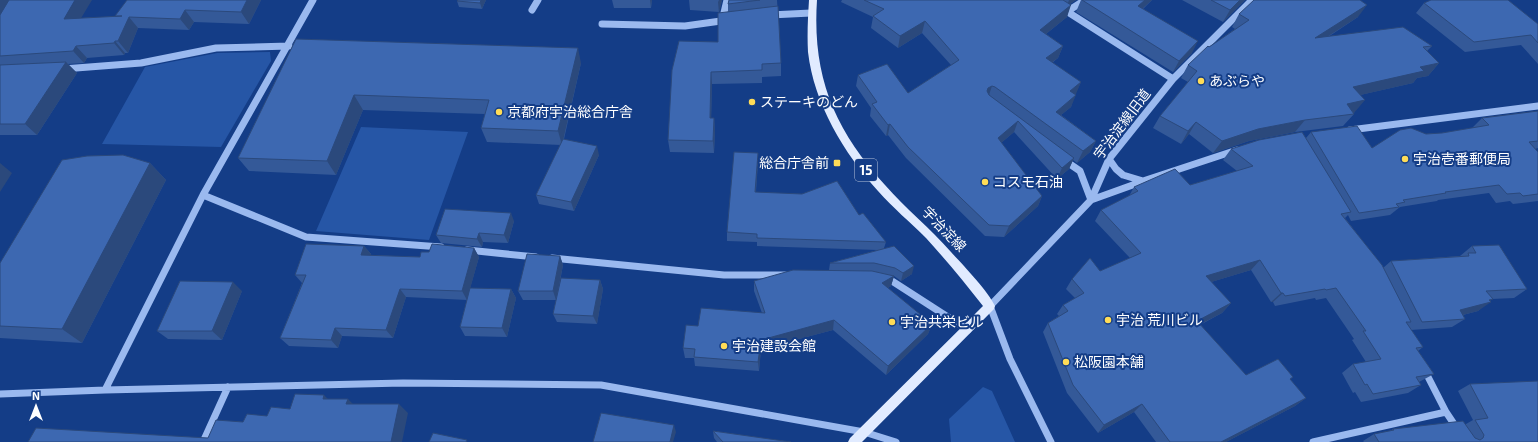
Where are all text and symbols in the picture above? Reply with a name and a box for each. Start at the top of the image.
place label: あぶらや [1209,72,1265,89]
marker: あぶらや [1196,76,1206,86]
street label: 宇治淀線旧道 [1090,85,1154,162]
place label: ステーキのどん [760,93,858,110]
marker: ステーキのどん [747,97,757,107]
place label: 京都府宇治総合庁舎 [507,103,633,120]
marker: 京都府宇治総合庁舎 [494,107,504,117]
place label: 宇治壱番郵便局 [1413,150,1511,167]
place label: 総合庁舎前 [759,154,829,171]
marker: 宇治壱番郵便局 [1400,154,1410,164]
marker: 総合庁舎前 [832,158,842,168]
road number: 15 [855,159,877,181]
place label: コスモ石油 [993,173,1063,190]
marker: コスモ石油 [980,177,990,187]
street label: 宇治淀線 [919,203,970,255]
place label: 宇治 荒川ビル [1116,311,1203,328]
place label: 宇治共栄ビル [900,313,984,330]
marker: 宇治 荒川ビル [1103,315,1113,325]
marker: 宇治共栄ビル [887,317,897,327]
place label: 宇治建設会館 [732,337,816,354]
marker: 宇治建設会館 [719,341,729,351]
place label: 松阪園本舗 [1074,353,1144,370]
marker: 松阪園本舗 [1061,357,1071,367]
north arrow [16,386,56,426]
text: N [32,389,40,402]

